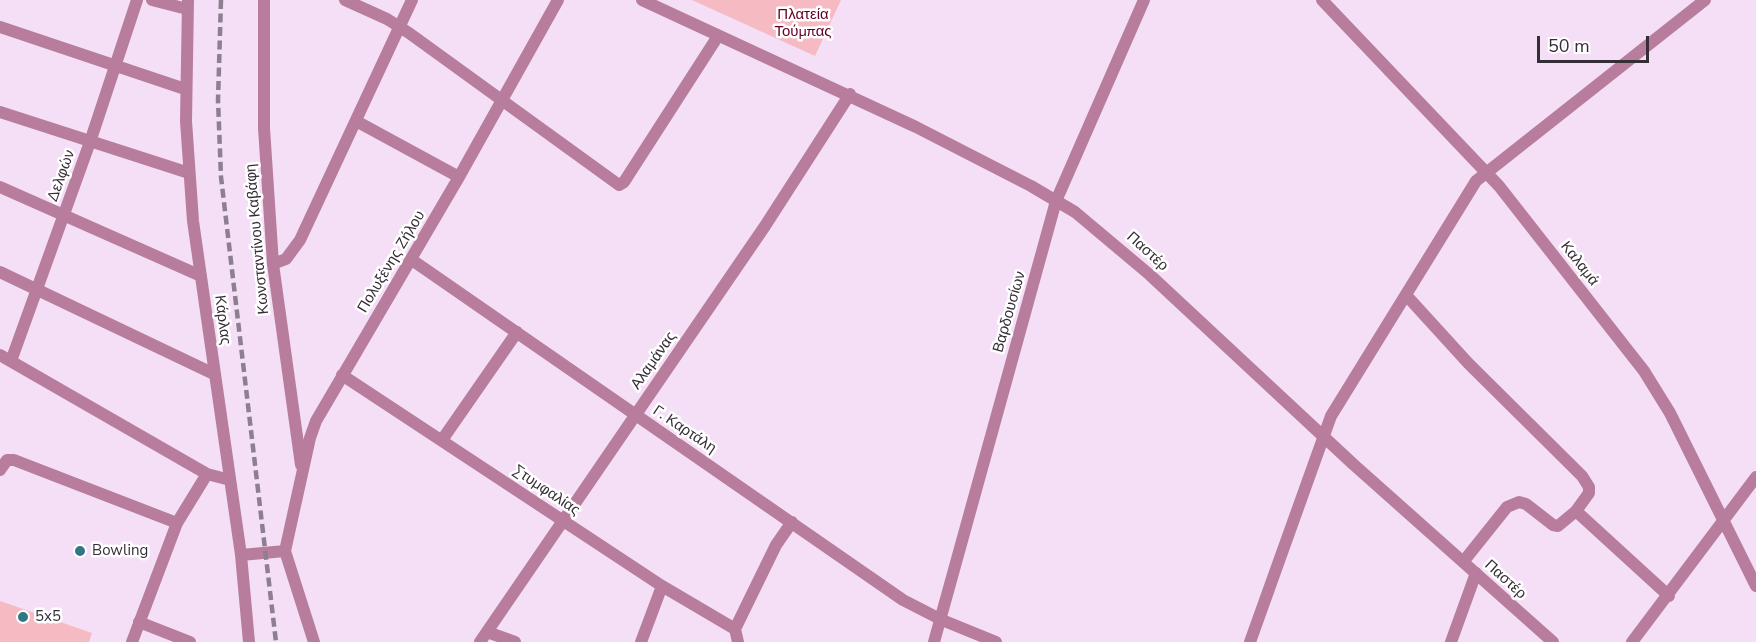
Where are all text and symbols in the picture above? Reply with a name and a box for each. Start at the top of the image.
park label: Πλατεία Τούμπας [774,6,832,41]
scale bar [1540,24,1652,62]
text: 50 m [1548,34,1590,58]
street label: Δελφών [44,148,80,204]
street label: Κωνσταντίνου Καβάφη [242,163,274,315]
street label: Πολυξένης Ζήλου [354,208,430,316]
street label: Παστέρ [1122,229,1172,275]
street label: Καλαμά [1556,238,1602,290]
street label: Βαρδουσίων [990,269,1030,355]
street label: Κάρλας [210,294,234,346]
street label: Αλαμάνας [628,329,680,393]
street label: Γ. Καρτάλη [649,402,719,458]
street label: Στυμφαλίας [509,462,583,520]
place label: Bowling [92,542,148,560]
marker: Bowling [73,544,87,558]
street label: Παστέρ [1480,557,1530,603]
place label: 5x5 [35,608,61,626]
marker: 5x5 [16,610,30,624]

